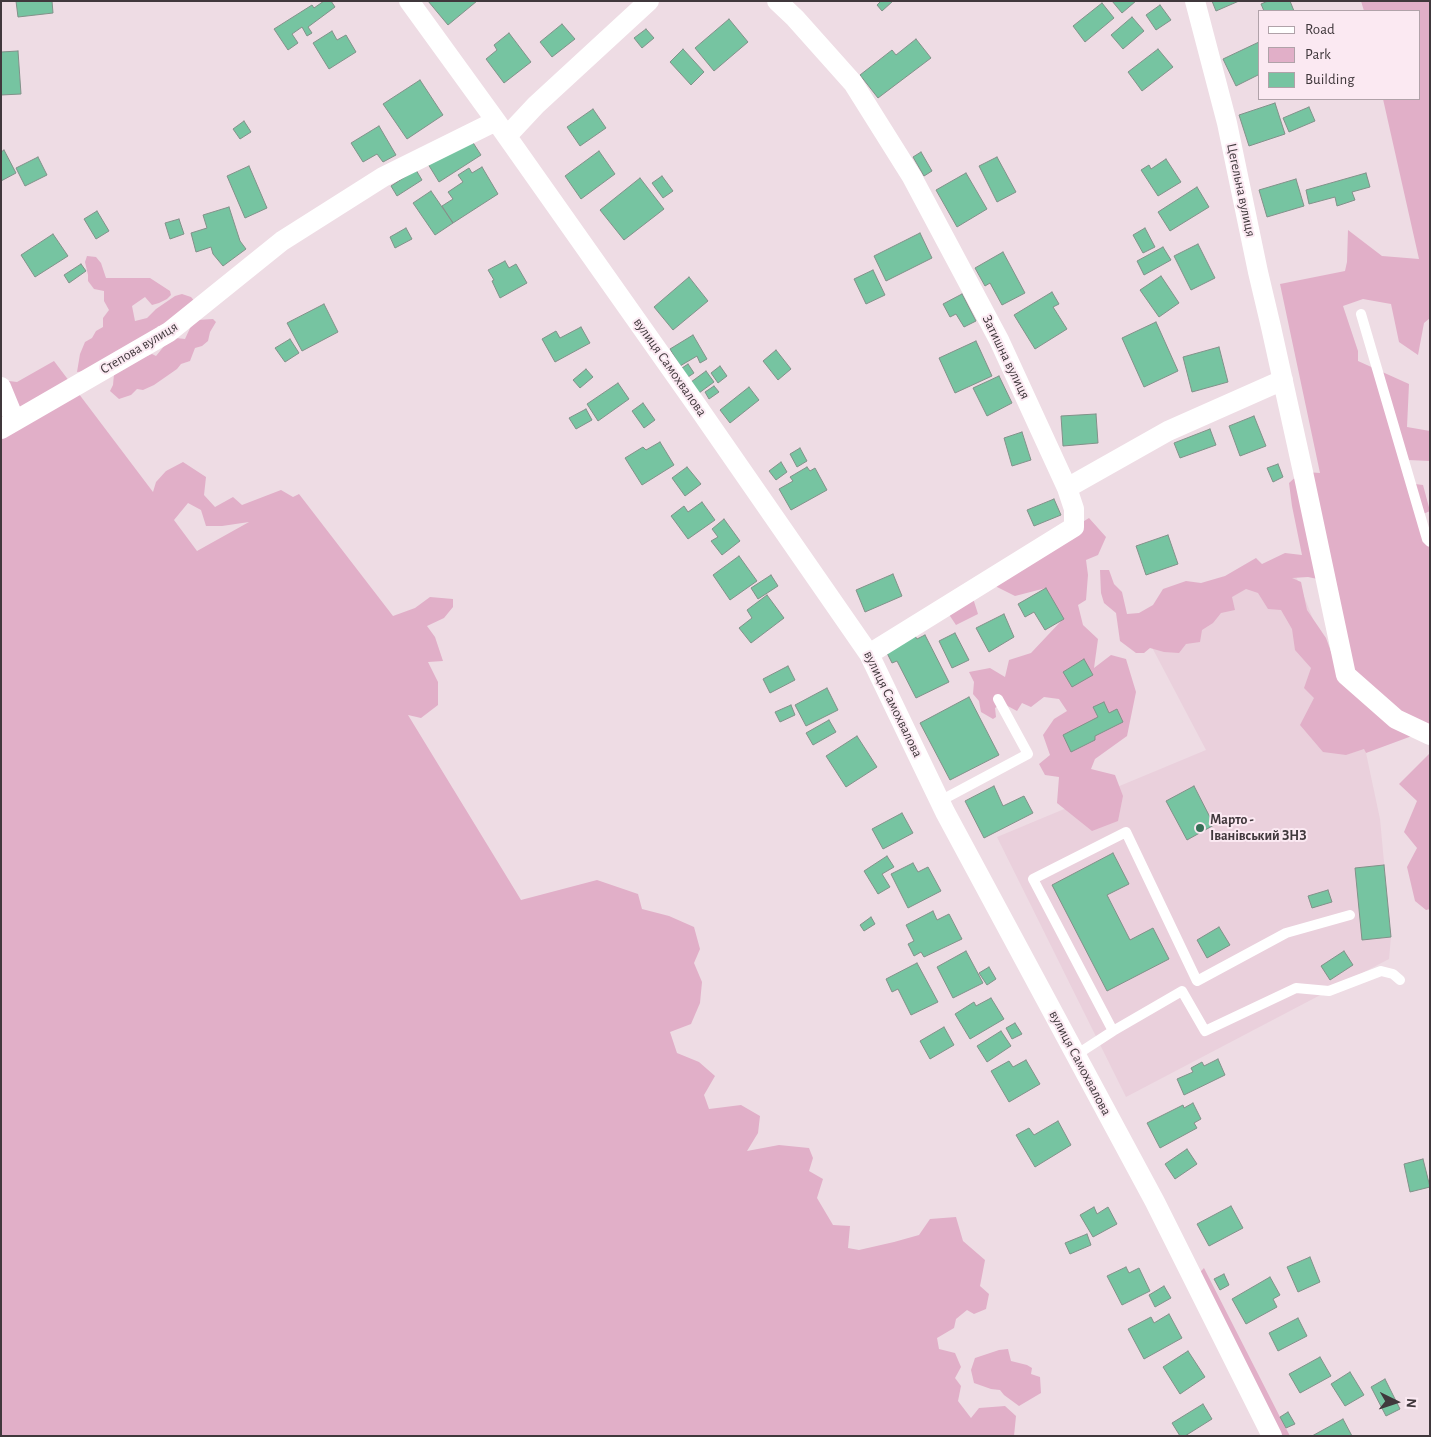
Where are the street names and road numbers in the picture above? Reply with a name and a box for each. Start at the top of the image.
street label: Цегельна вулиця [1223,142,1259,238]
street label: Затишна вулиця [978,312,1034,402]
street label: вулиця Самохвалова [630,314,710,420]
street label: Степова вулиця [97,318,181,378]
street label: вулиця Самохвалова [860,648,926,760]
street label: вулиця Самохвалова [1045,1008,1115,1118]

